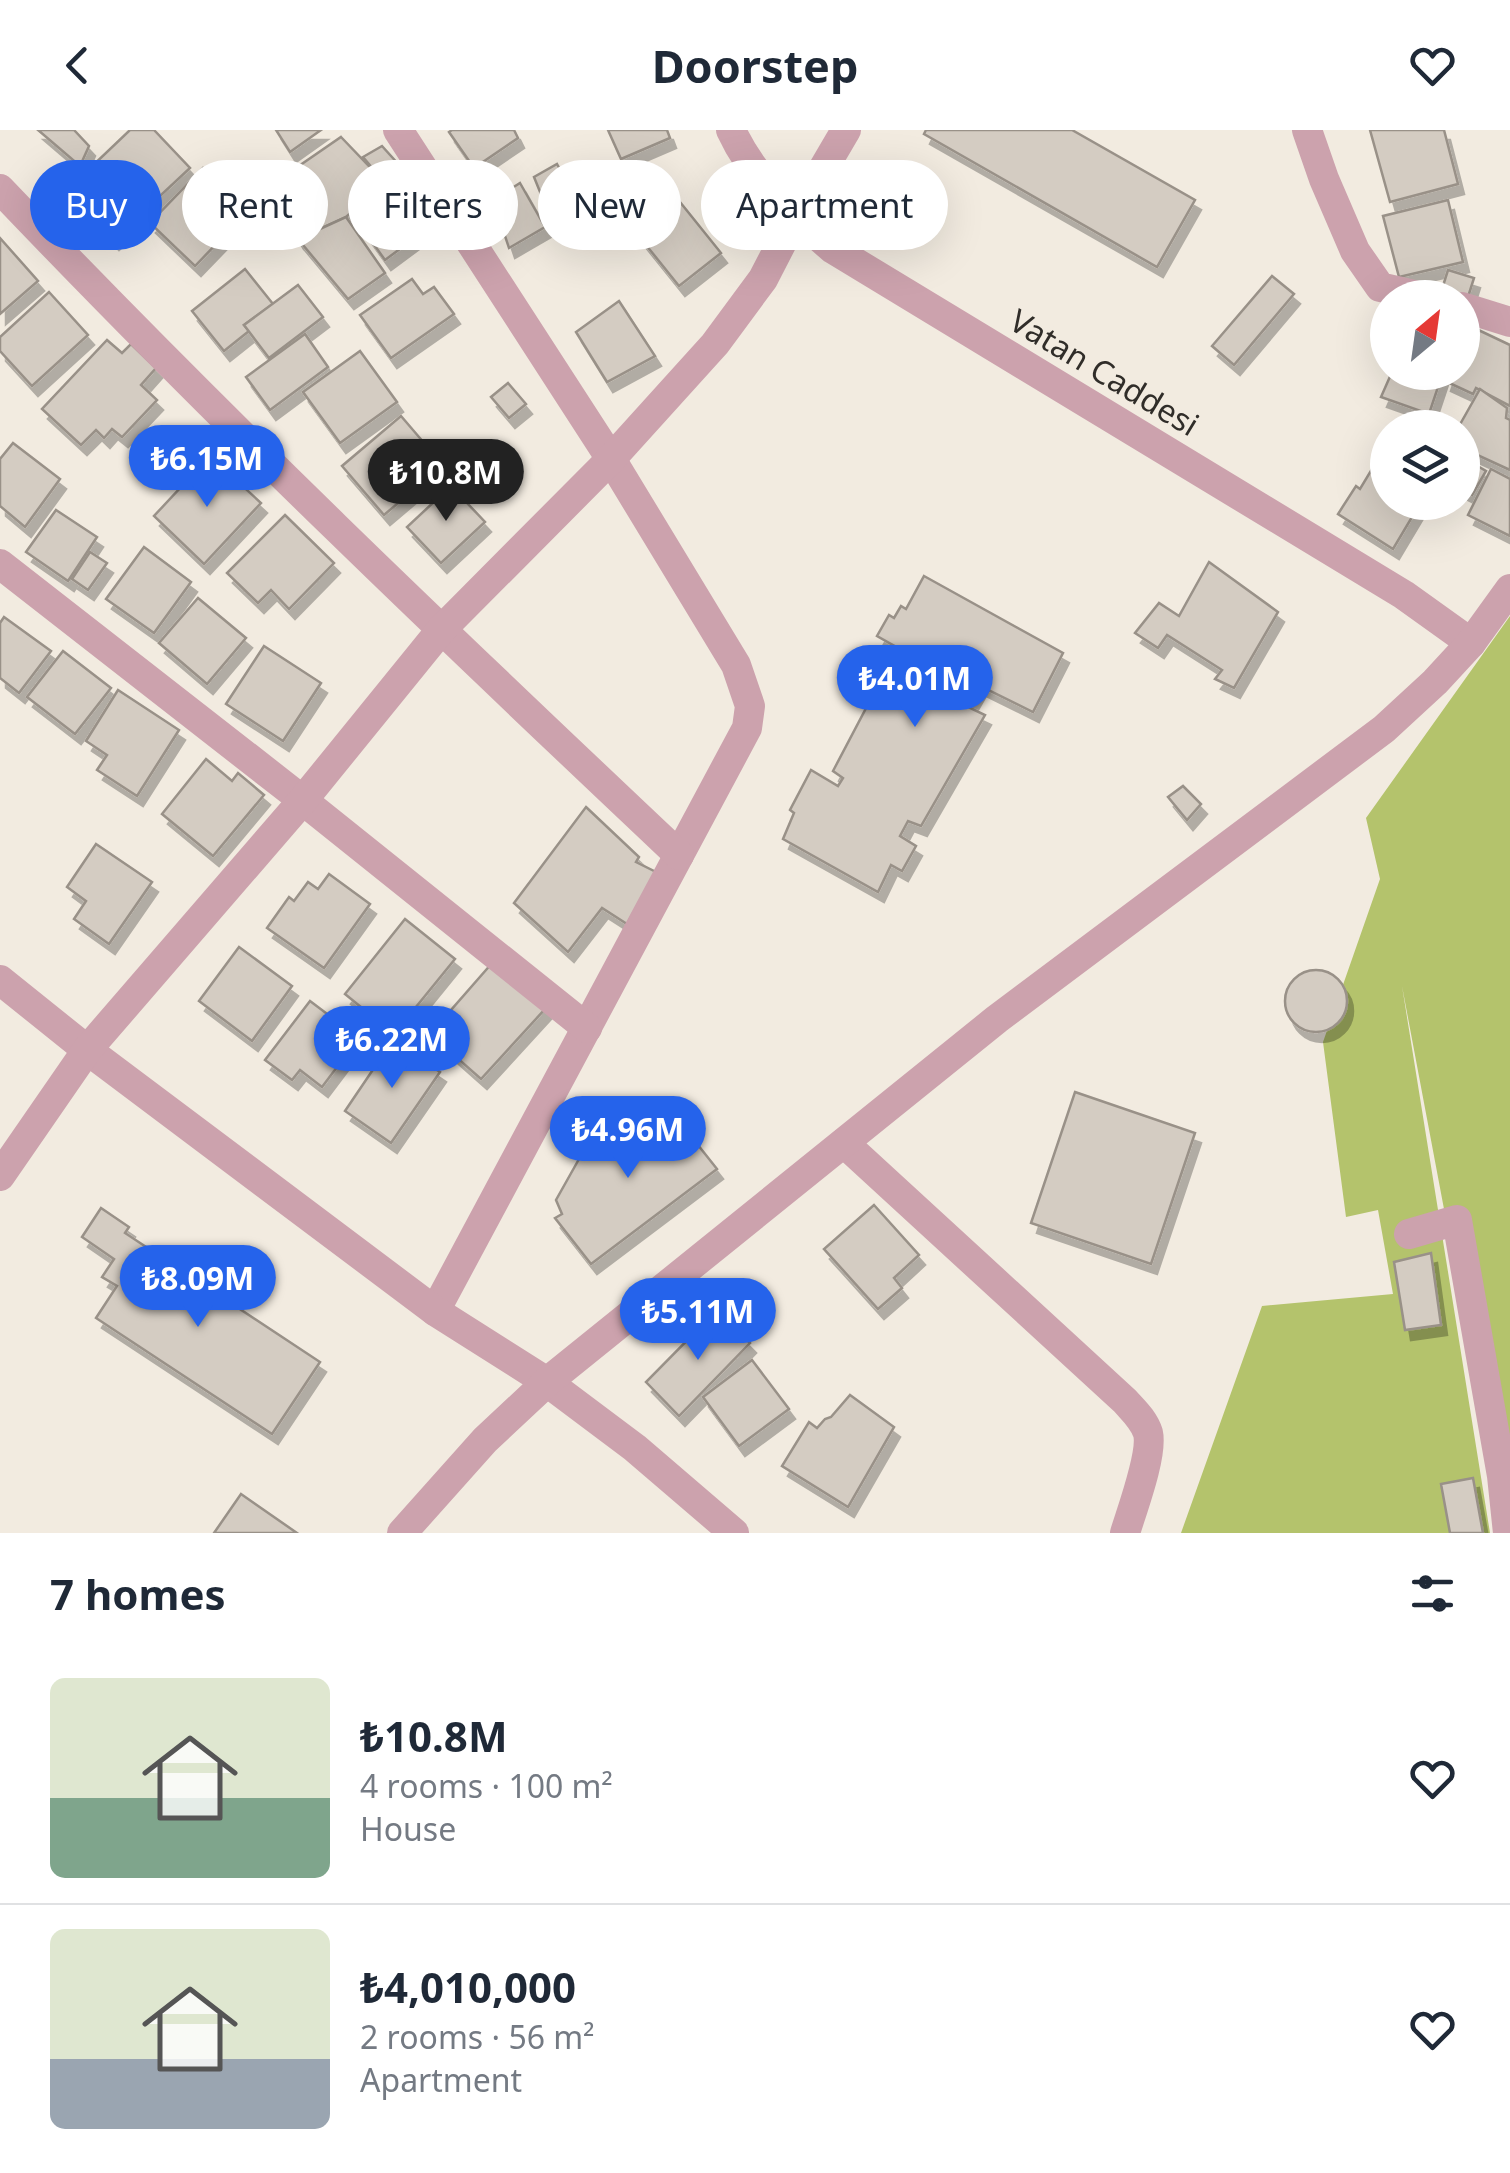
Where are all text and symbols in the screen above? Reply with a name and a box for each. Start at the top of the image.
text: Doorstep [652,35,858,96]
icon: back [50,38,105,93]
icon: heart [1405,38,1460,93]
chip: Buy [30,160,162,250]
chip: Rent [182,160,328,250]
chip: Filters [348,160,518,250]
chip: New [538,160,681,250]
chip: Apartment [701,160,948,250]
north arrow [1370,280,1480,390]
map controls [1370,280,1480,520]
street label: Vatan Caddesi [1002,298,1207,445]
button: layers [1370,410,1480,520]
pin: ₺6.15M [126,425,288,510]
text: ₺6.15M [151,436,263,479]
pin: ₺10.8M [365,439,527,524]
text: ₺10.8M [390,450,502,493]
pin: ₺4.01M [834,645,996,730]
text: ₺4.01M [859,656,971,699]
pin: ₺6.22M [311,1006,473,1091]
text: ₺6.22M [336,1017,448,1060]
pin: ₺4.96M [547,1096,709,1181]
text: ₺4.96M [572,1107,684,1150]
pin: ₺8.09M [117,1245,279,1330]
text: ₺8.09M [142,1256,254,1299]
pin: ₺5.11M [617,1278,779,1363]
text: ₺5.11M [642,1289,754,1332]
text: 7 homes [50,1565,226,1622]
icon: filters [1405,1566,1460,1621]
text: ₺10.8M [360,1707,508,1764]
icon: home [130,1718,250,1838]
icon: heart [1405,1751,1460,1806]
text: 4 rooms · 100 m² [360,1764,613,1807]
text: House [360,1807,456,1850]
text: ₺4,010,000 [360,1958,576,2015]
icon: home [130,1969,250,2089]
icon: heart [1405,2002,1460,2057]
text: 2 rooms · 56 m² [360,2015,594,2058]
text: Apartment [360,2058,522,2101]

